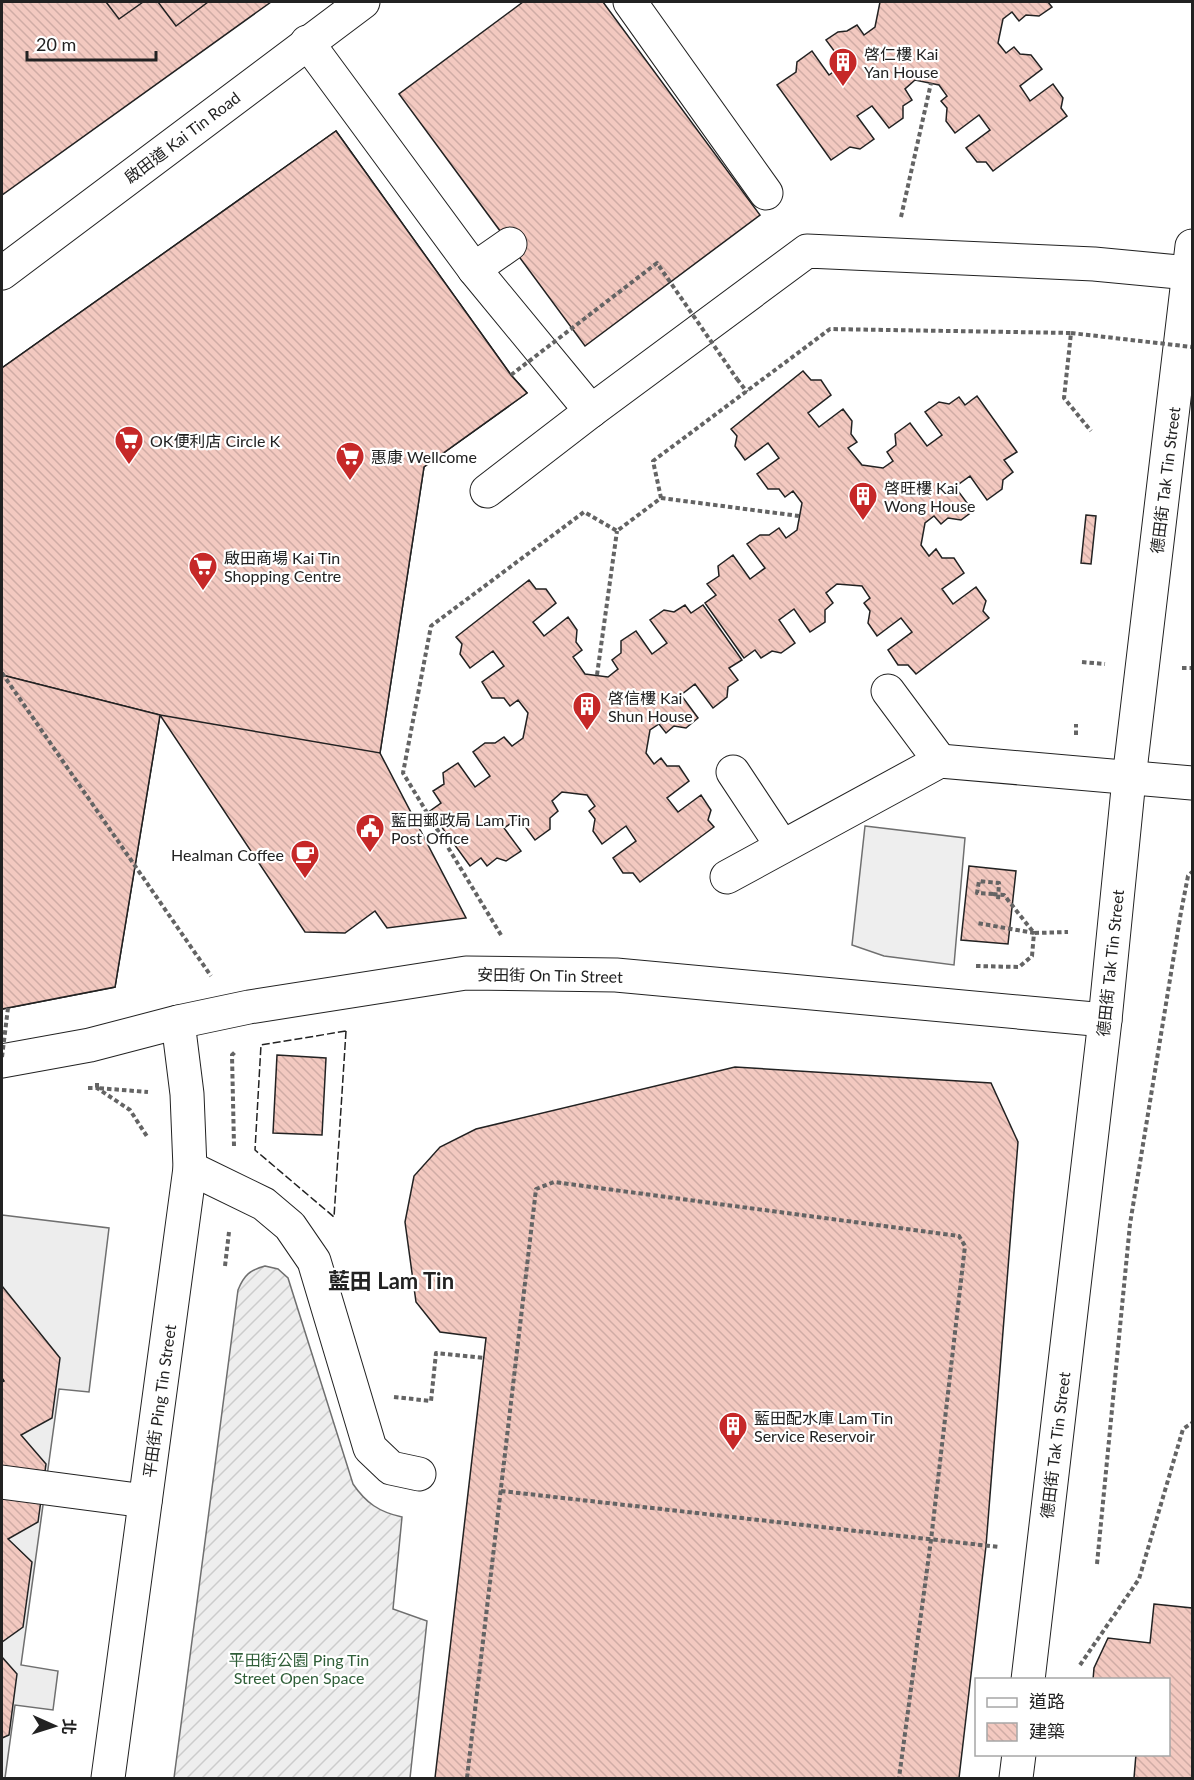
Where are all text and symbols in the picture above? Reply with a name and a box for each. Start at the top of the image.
scale bar [27,24,156,62]
text: 20 m [36,33,76,55]
place label: 啓仁樓 Kai Yan House [864,44,939,81]
building icon: 啓仁樓 Kai Yan House [827,46,859,88]
street label: 啟田道 Kai Tin Road [120,87,244,187]
street label: 德田街 Tak Tin Street [1147,405,1183,555]
supermarket icon: OK便利店 Circle K [113,424,145,466]
place label: OK便利店 Circle K [150,431,280,450]
supermarket icon: 惠康 Wellcome [334,440,366,482]
place label: 惠康 Wellcome [371,447,477,466]
place label: 啓旺樓 Kai Wong House [884,478,975,515]
building icon: 啓旺樓 Kai Wong House [847,480,879,522]
place label: 啟田商場 Kai Tin Shopping Centre [224,548,341,585]
supermarket icon: 啟田商場 Kai Tin Shopping Centre [187,550,219,592]
place label: 啓信樓 Kai Shun House [608,688,693,725]
building icon: 啓信樓 Kai Shun House [571,690,603,732]
place label: 藍田郵政局 Lam Tin Post Office [391,810,530,847]
public building icon: 藍田郵政局 Lam Tin Post Office [354,812,386,854]
cafe icon: Healman Coffee [289,838,321,880]
place label: Healman Coffee [171,845,284,864]
street label: 德田街 Tak Tin Street [1093,888,1127,1037]
street label: 安田街 On Tin Street [477,964,623,986]
district label: 藍田 Lam Tin [328,1267,454,1294]
street label: 平田街 Ping Tin Street [139,1323,179,1479]
street label: 德田街 Tak Tin Street [1037,1370,1073,1520]
place label: 藍田配水庫 Lam Tin Service Reservoir [754,1408,893,1445]
building icon: 藍田配水庫 Lam Tin Service Reservoir [717,1410,749,1452]
park label: 平田街公園 Ping Tin Street Open Space [229,1650,369,1687]
legend [975,1678,1170,1756]
text: 道路 [1029,1690,1065,1712]
north arrow [24,1696,84,1756]
text: 北 [60,1718,79,1735]
text: 建築 [1029,1720,1065,1742]

